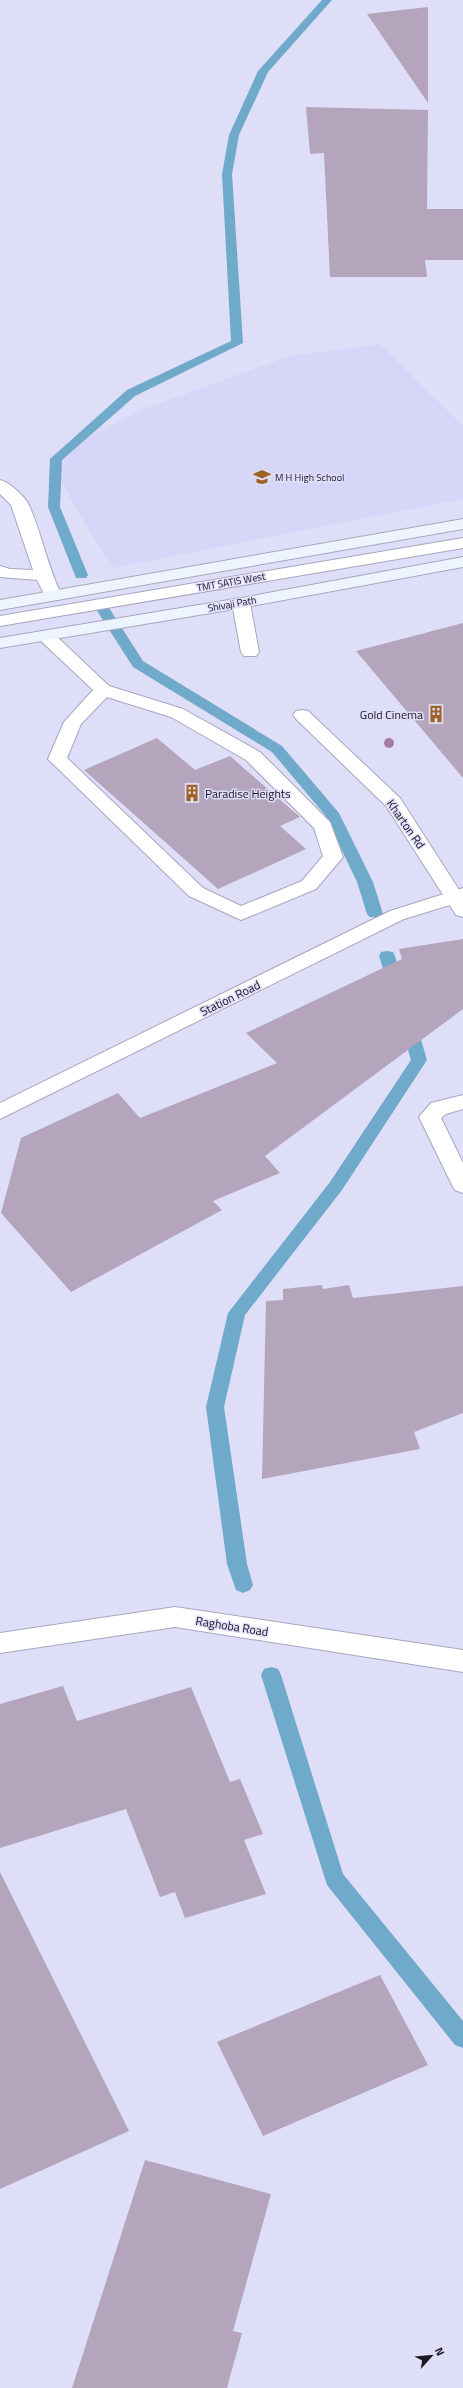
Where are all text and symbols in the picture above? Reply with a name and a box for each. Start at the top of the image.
school or university icon: M H High School [252,467,272,487]
place label: M H High School [275,470,344,485]
street label: TMT SATIS West [196,569,267,595]
street label: Shivaji Path [207,592,257,616]
building icon: Gold Cinema [426,704,446,724]
place label: Gold Cinema [360,705,423,724]
building icon: Paradise Heights [182,783,202,803]
place label: Paradise Heights [205,784,291,803]
street label: Kharton Rd [382,795,430,853]
street label: Station Road [197,975,263,1021]
street label: Raghoba Road [194,1611,270,1641]
north arrow [411,2336,451,2376]
text: N [431,2344,449,2358]

